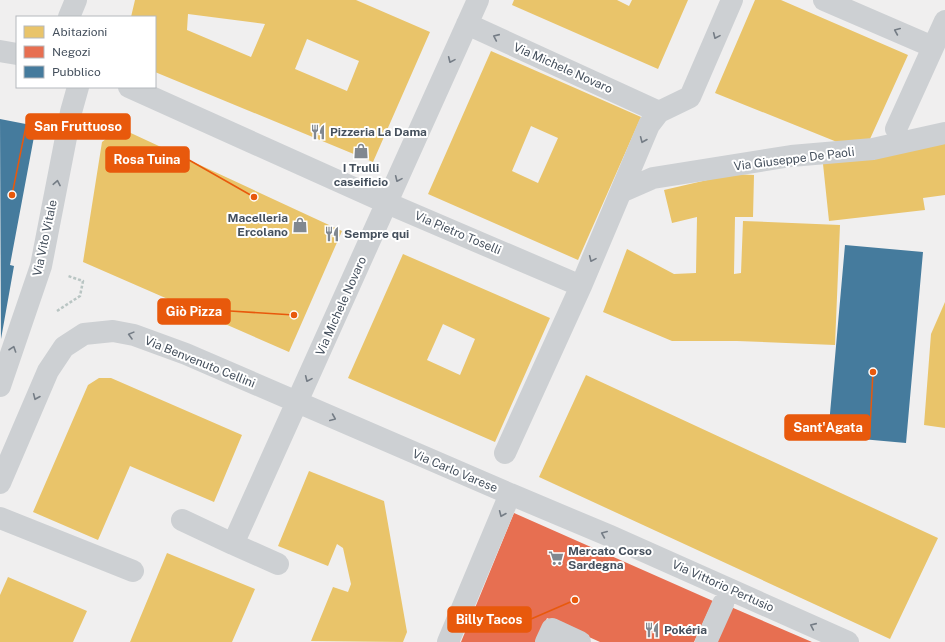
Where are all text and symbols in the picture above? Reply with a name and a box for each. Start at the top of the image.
legend [16,16,156,88]
text: Abitazioni [52,25,107,39]
one-way arrow [894,28,901,36]
one-way arrow [713,31,721,39]
one-way arrow [492,34,500,42]
street label: Via Michele Novaro [511,40,615,96]
text: Negozi [52,45,90,59]
one-way arrow [448,56,456,63]
text: Pubblico [52,65,101,79]
callout: San Fruttuoso [26,114,130,139]
text: San Fruttuoso [34,119,122,134]
restaurant icon: Pizzeria La Dama [309,123,327,141]
place label: Pizzeria La Dama [330,125,427,139]
one-way arrow [640,136,648,143]
shop icon: I Trulli caseificio [352,142,370,160]
street label: Via Giuseppe De Paoli [733,145,855,173]
callout: Rosa Tuina [106,147,189,172]
text: Rosa Tuina [114,152,180,167]
place label: I Trulli caseificio [334,161,388,189]
one-way arrow [395,174,403,182]
one-way arrow [52,180,61,186]
street label: Via Vito Vitale [30,198,60,277]
street label: Via Pietro Toselli [413,208,503,258]
place label: Macelleria Ercolano [228,211,288,239]
shop icon: Macelleria Ercolano [291,216,309,234]
restaurant icon: Sempre qui [323,225,341,243]
place label: Sempre qui [344,227,409,241]
street label: Via Michele Novaro [313,254,369,358]
one-way arrow [589,255,597,263]
callout: Giò Pizza [158,299,230,324]
text: Giò Pizza [166,304,222,319]
one-way arrow [128,331,135,340]
street label: Via Benvenuto Cellini [143,333,257,391]
one-way arrow [8,346,16,353]
one-way arrow [305,375,313,382]
one-way arrow [33,394,41,401]
one-way arrow [329,414,336,422]
callout: Sant'Agata [785,415,870,440]
text: Sant'Agata [793,420,863,435]
street label: Via Carlo Varese [410,447,500,495]
one-way arrow [498,510,506,517]
one-way arrow [601,530,608,538]
place label: Mercato Corso Sardegna [568,544,652,572]
supermarket icon: Mercato Corso Sardegna [547,549,565,567]
street label: Via Vittorio Pertusio [670,557,776,615]
callout: Billy Tacos [448,607,531,632]
text: Billy Tacos [456,612,522,627]
restaurant icon: Pokéria [643,621,661,639]
place label: Pokéria [664,623,707,637]
one-way arrow [809,623,817,631]

